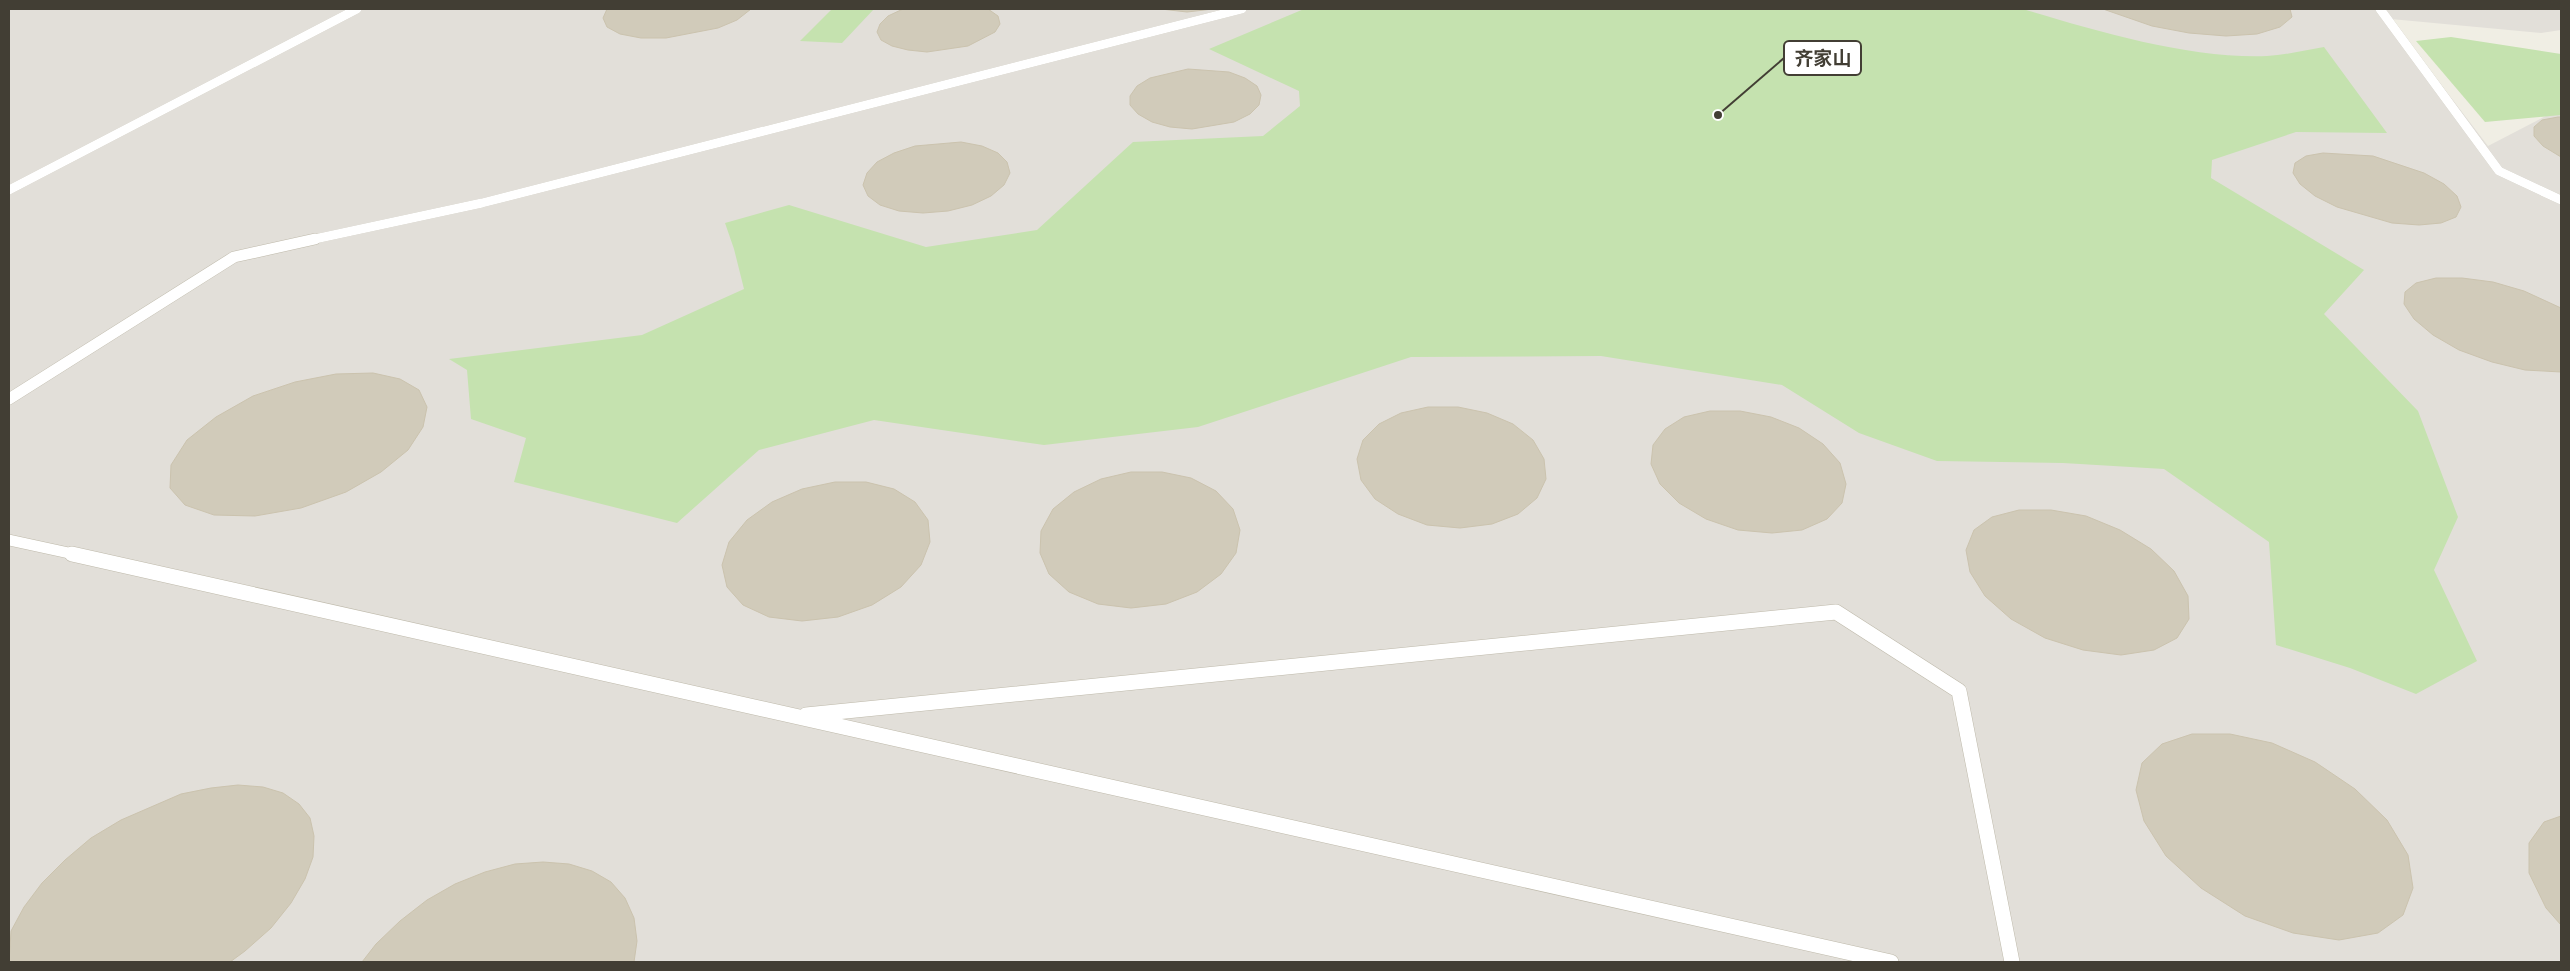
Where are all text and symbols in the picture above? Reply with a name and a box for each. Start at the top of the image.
callout: 齐家山 [1784,41,1861,75]
text: 齐家山 [1794,47,1852,71]

